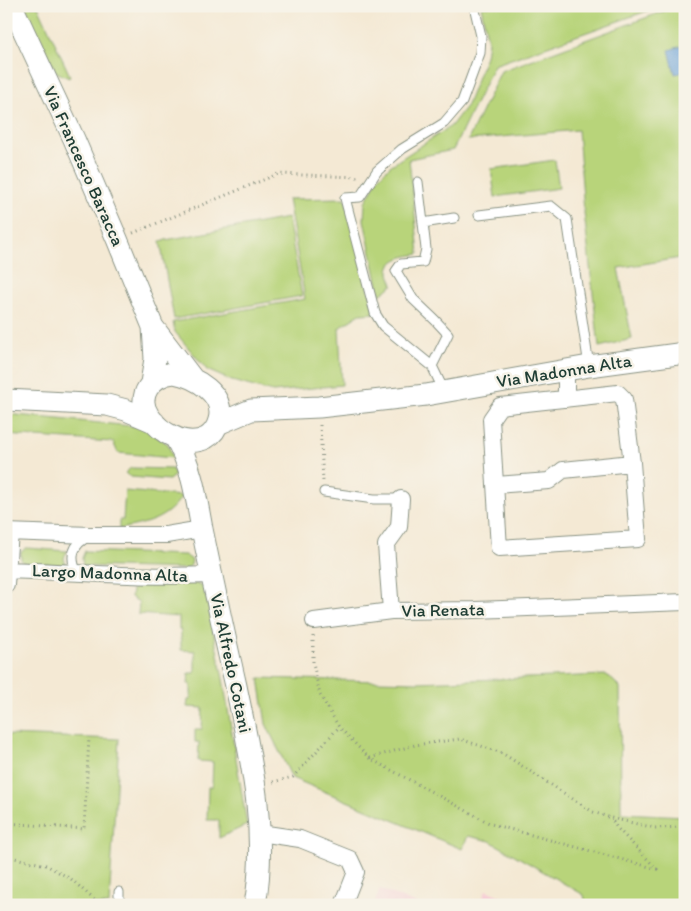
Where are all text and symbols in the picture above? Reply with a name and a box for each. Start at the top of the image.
street label: Via Francesco Baracca [39,83,129,250]
street label: Via Madonna Alta [495,349,634,393]
street label: Largo Madonna Alta [32,559,189,587]
street label: Via Alfredo Cotani [205,591,257,735]
street label: Via Renata [401,598,485,622]

